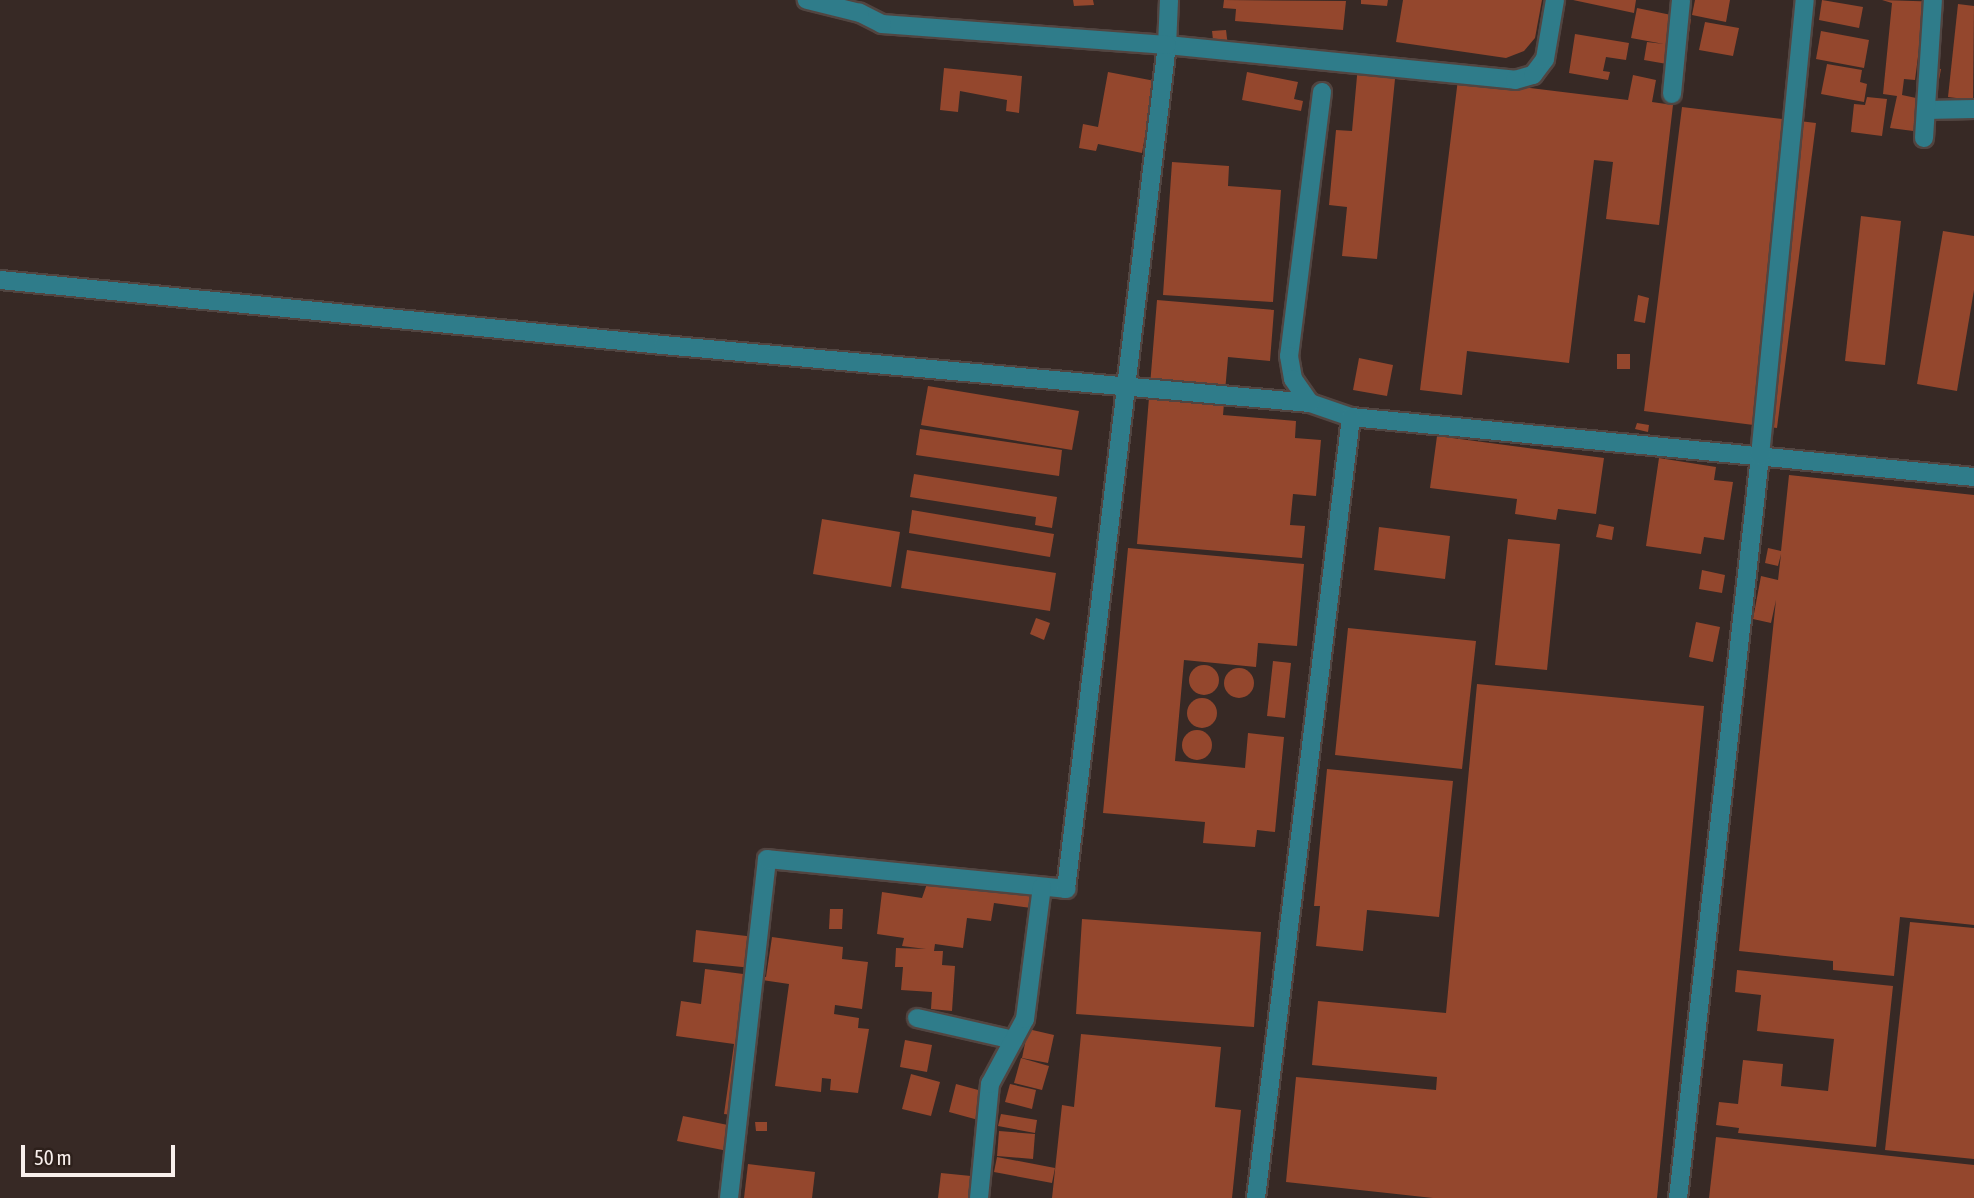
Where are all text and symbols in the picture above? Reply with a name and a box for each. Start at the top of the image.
scale bar [24,1132,178,1176]
text: 50 m [34,1145,72,1169]

